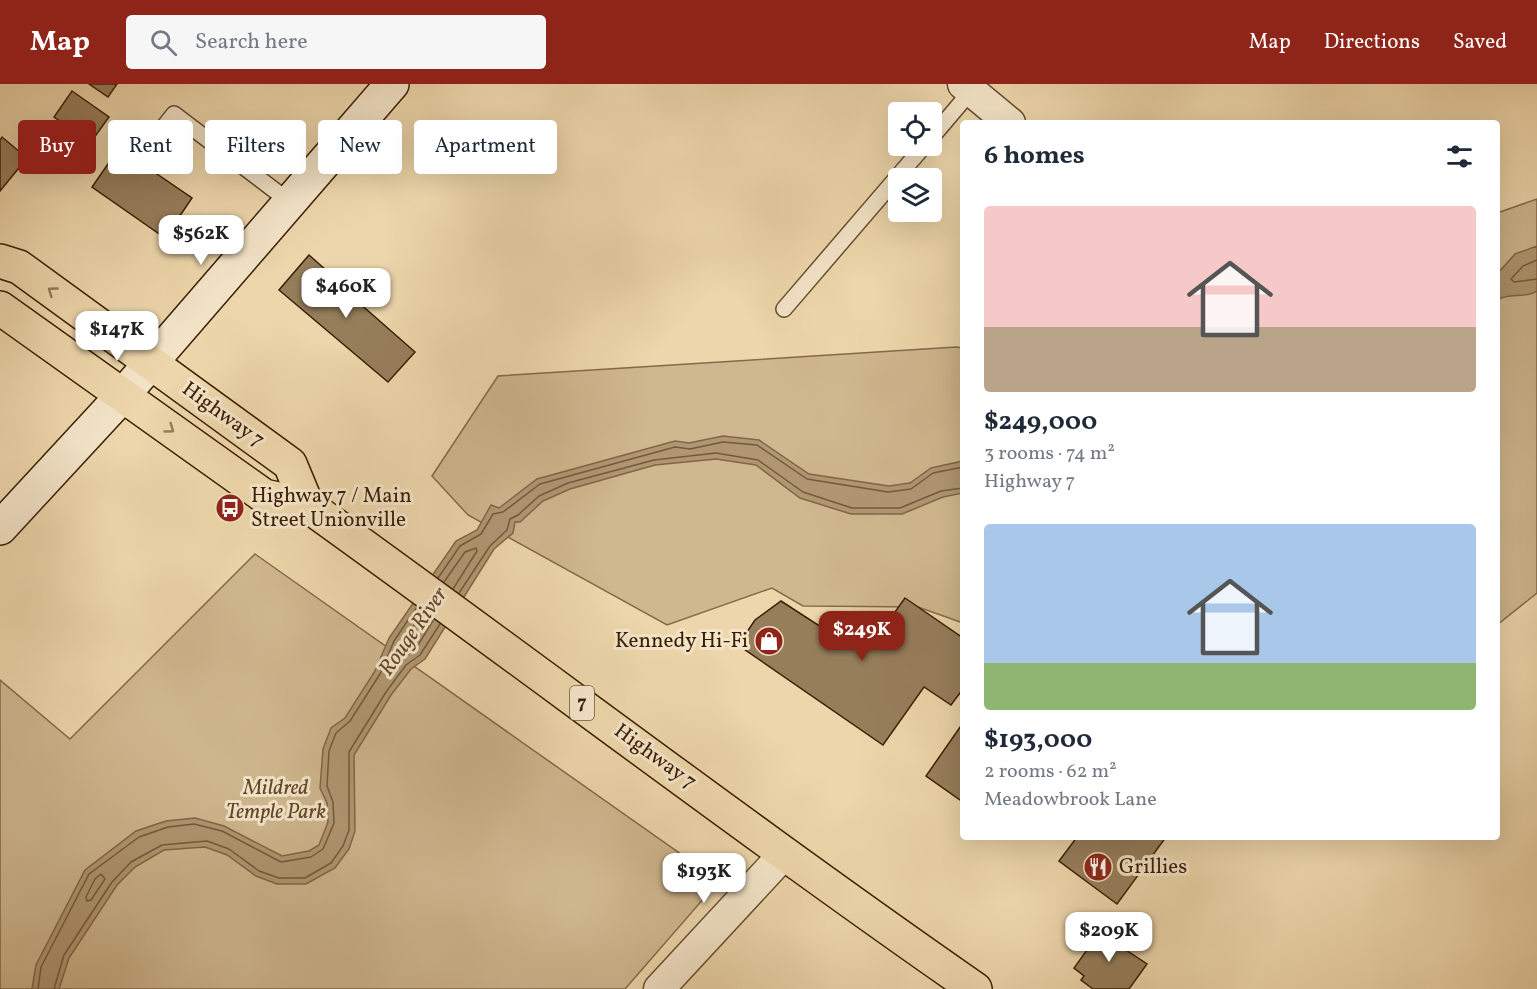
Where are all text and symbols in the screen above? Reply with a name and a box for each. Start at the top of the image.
search box [126,15,546,69]
text: Map [30,23,90,62]
icon: search [147,26,180,59]
text: Search here [195,27,308,58]
text: Map [1249,28,1291,57]
text: Directions [1324,28,1420,57]
text: Saved [1453,28,1507,57]
map controls [888,102,942,222]
button: locate [888,102,942,156]
chip: Buy [18,120,96,174]
chip: Rent [108,120,193,174]
chip: Filters [205,120,306,174]
chip: New [318,120,402,174]
chip: Apartment [414,120,557,174]
text: 6 homes [984,138,1085,174]
icon: filters [1443,140,1476,173]
button: layers [888,168,942,222]
pin: $562K [159,215,243,266]
text: $562K [173,220,229,248]
icon: home [1176,245,1284,353]
pin: $460K [304,268,388,319]
text: $460K [316,273,376,301]
one-way arrow [48,287,59,298]
pin: $147K [75,311,159,362]
text: $147K [89,316,145,344]
street label: Highway 7 [176,375,270,455]
text: $249,000 [984,404,1097,440]
one-way arrow [163,422,174,433]
text: 3 rooms · 74 m² [984,440,1115,468]
text: Highway 7 [984,468,1075,496]
place label: Highway 7 / Main Street Unionville [251,482,412,535]
bus stop icon: Highway 7 / Main Street Unionville [214,492,246,524]
icon: home [1176,563,1284,671]
water label: Rouge River [372,581,456,683]
pin: $249K [820,611,904,662]
text: $249K [833,616,891,644]
shop icon: Kennedy Hi-Fi [753,625,785,657]
place label: Kennedy Hi-Fi [615,627,748,656]
road number: 7 [570,686,594,720]
street label: Highway 7 [608,717,702,797]
text: $193,000 [984,722,1092,758]
text: 2 rooms · 62 m² [984,758,1117,786]
park label: Mildred Temple Park [226,774,326,827]
text: Meadowbrook Lane [984,786,1157,814]
restaurant icon: Grillies [1082,851,1114,883]
pin: $193K [662,853,746,904]
place label: Grillies [1119,853,1187,882]
text: $193K [677,858,731,886]
pin: $209K [1067,912,1151,963]
text: $209K [1079,917,1139,945]

